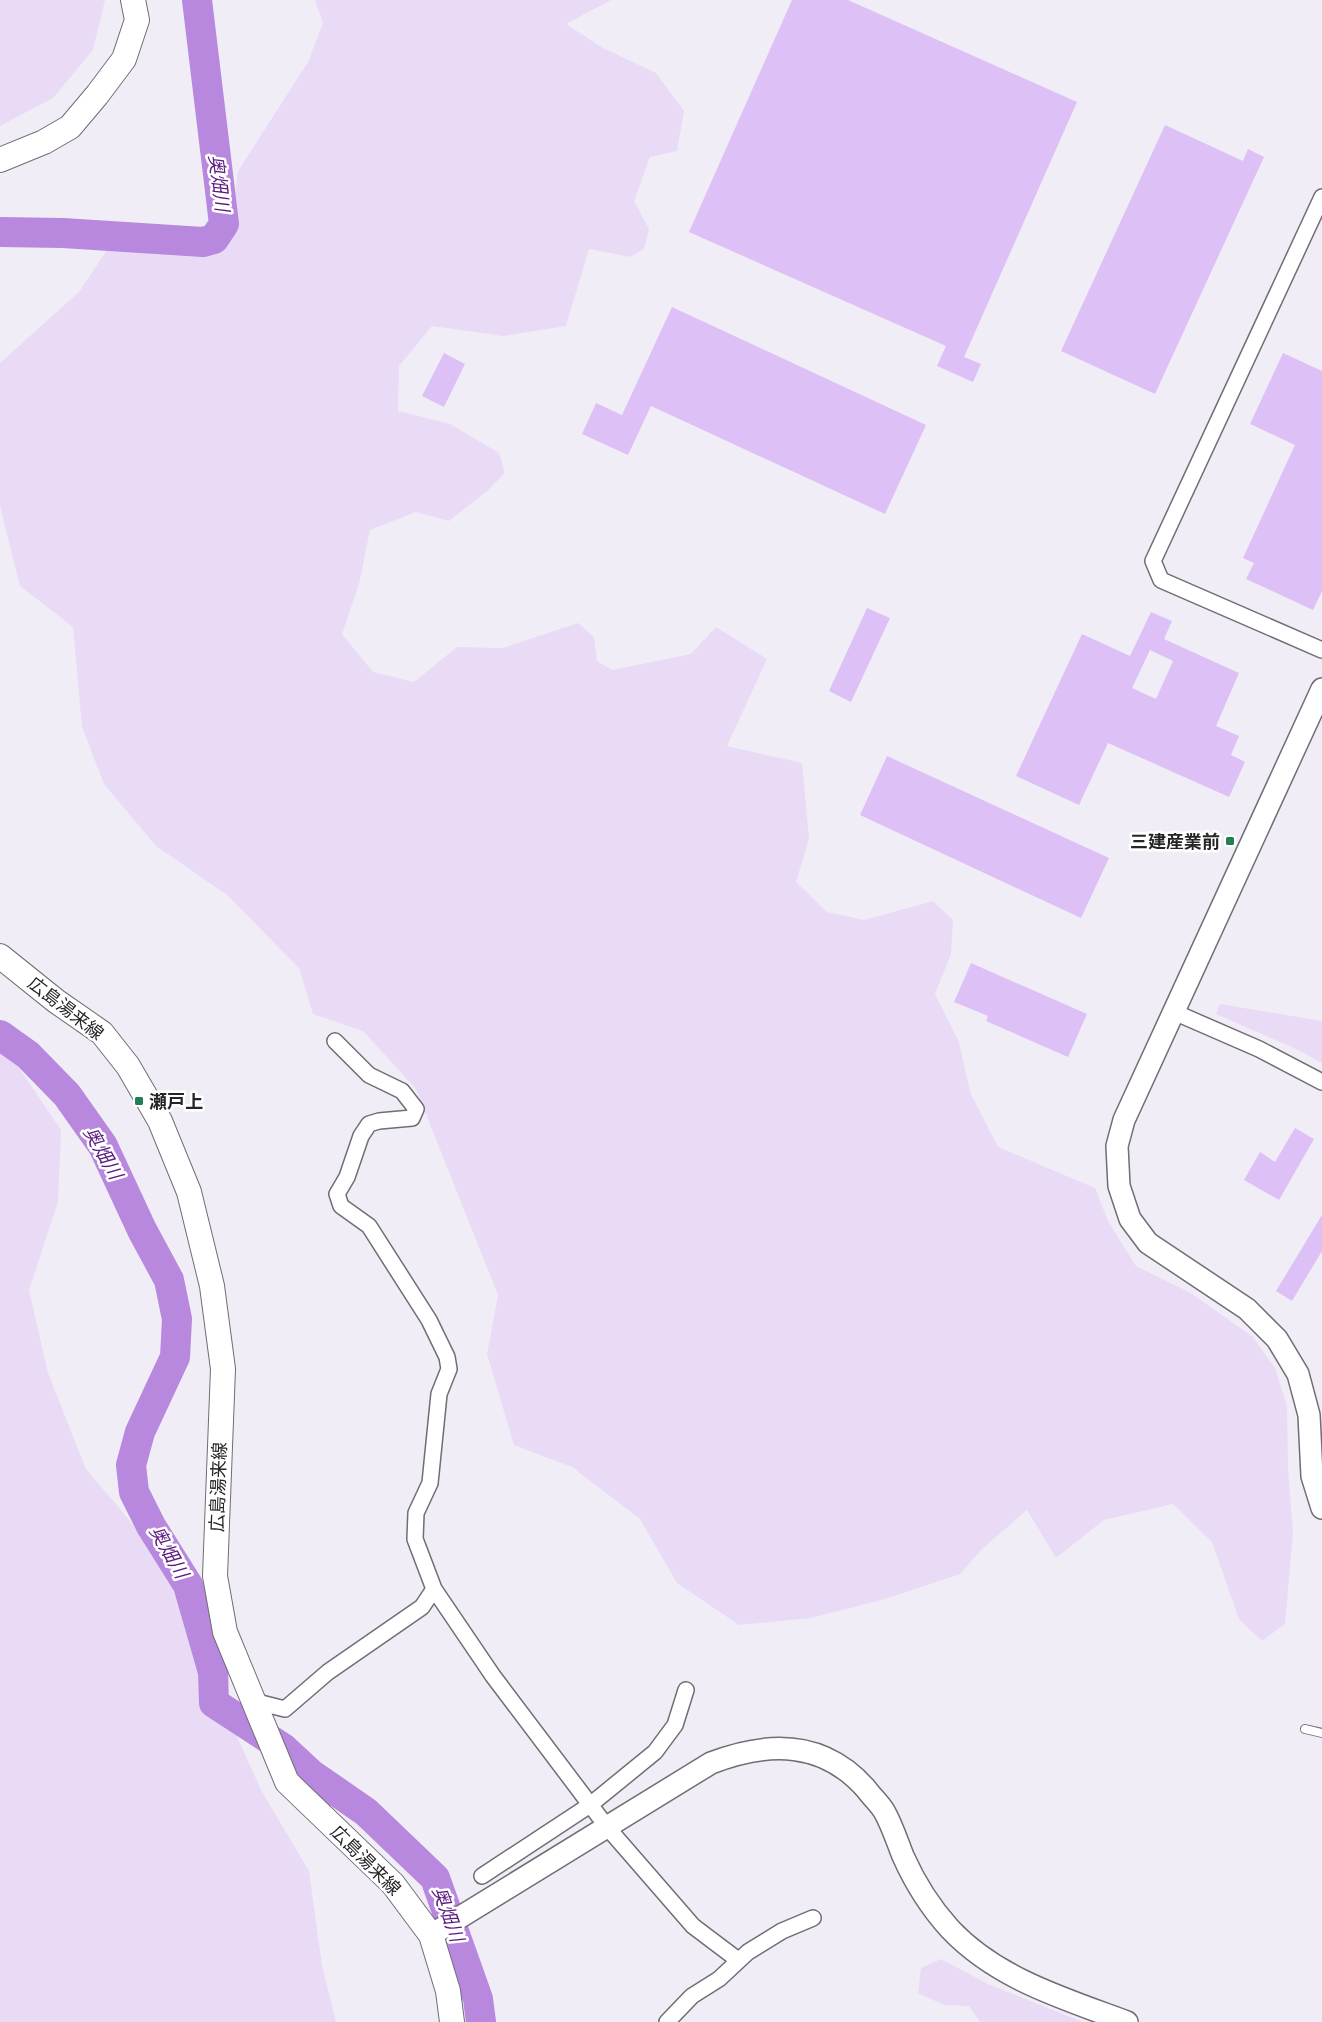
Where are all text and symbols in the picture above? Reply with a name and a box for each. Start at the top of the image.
water label: 奥畑川 [204,153,234,215]
place label: 三建産業前 [1130,831,1220,852]
marker: 三建産業前 [1224,835,1236,847]
street label: 広島湯来線 [24,972,108,1044]
place label: 瀬戸上 [149,1091,203,1112]
marker: 瀬戸上 [133,1095,145,1107]
water label: 奥畑川 [79,1123,128,1185]
street label: 広島湯来線 [206,1442,230,1532]
water label: 奥畑川 [145,1522,194,1584]
street label: 広島湯来線 [327,1821,405,1899]
water label: 奥畑川 [427,1883,469,1947]

